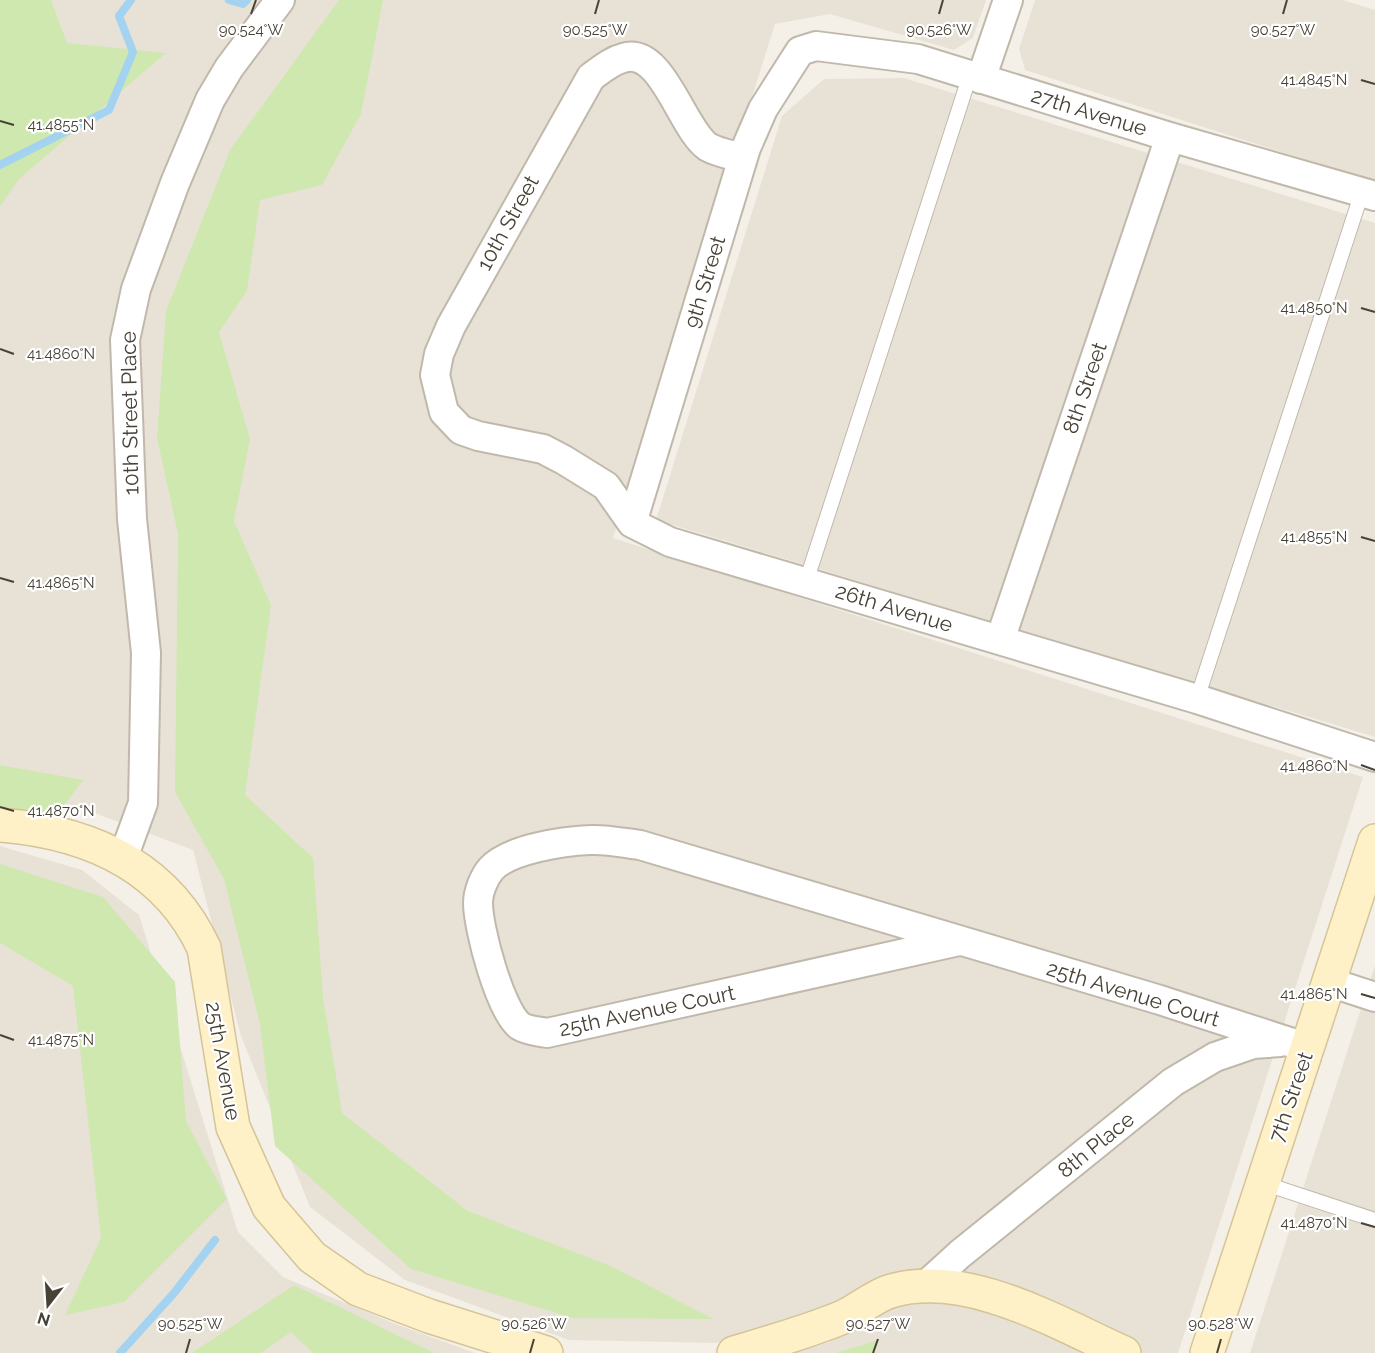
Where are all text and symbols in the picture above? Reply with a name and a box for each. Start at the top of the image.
text: 90.524°W [219,21,284,39]
text: 90.525°W [563,21,628,39]
text: 90.526°W [906,21,972,39]
text: 90.527°W [1251,21,1316,39]
text: 41.4845°N [1281,71,1347,89]
street label: 27th Avenue [1028,82,1150,141]
text: 41.4855°N [28,116,94,134]
street label: 10th Street [471,171,544,275]
street label: 9th Street [679,233,730,331]
text: 41.4850°N [1280,299,1348,317]
street label: 10th Street Place [116,331,143,495]
street label: 8th Street [1057,339,1112,437]
text: 41.4860°N [27,345,95,363]
text: 41.4855°N [1281,528,1347,546]
text: 41.4865°N [27,574,95,592]
street label: 26th Avenue [833,578,956,637]
text: 41.4860°N [1280,757,1348,775]
text: 41.4870°N [28,802,94,820]
street label: 25th Avenue Court [1044,955,1222,1032]
street label: 25th Avenue Court [557,980,737,1041]
text: 41.4865°N [1280,985,1348,1003]
street label: 25th Avenue [201,1000,246,1122]
text: 41.4875°N [28,1031,94,1049]
street label: 7th Street [1263,1048,1318,1145]
street label: 8th Place [1052,1106,1139,1183]
text: 41.4870°N [1281,1214,1347,1232]
north arrow [18,1275,78,1335]
text: N [35,1308,52,1330]
text: 90.525°W [158,1315,223,1333]
text: 90.526°W [501,1315,567,1333]
text: 90.527°W [846,1315,911,1333]
text: 90.528°W [1188,1315,1254,1333]

